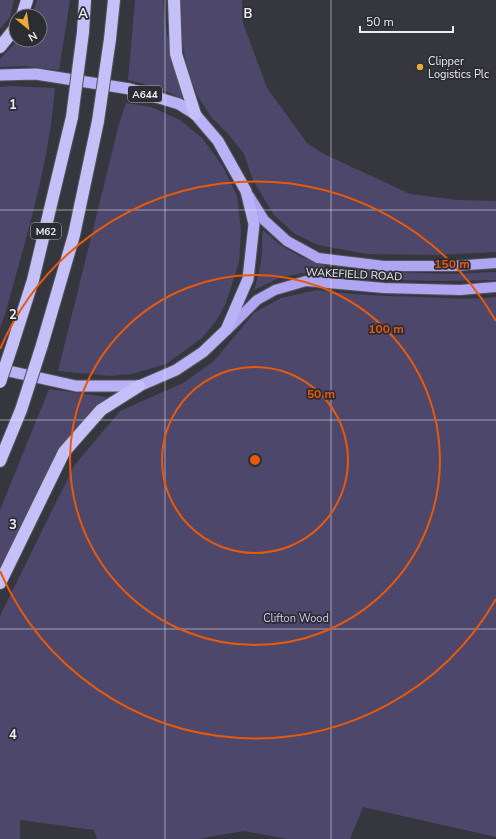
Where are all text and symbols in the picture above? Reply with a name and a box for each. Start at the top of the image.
text: A [78,5,88,23]
text: B [244,5,253,23]
north arrow [8,8,48,48]
scale bar [360,8,453,34]
text: 50 m [366,14,394,30]
text: N [25,28,40,45]
place label: Clipper Logistics Plc [428,54,489,82]
marker: Clipper Logistics Plc [415,62,425,72]
road number: A644 [128,86,162,102]
text: 1 [9,96,17,114]
road number: M62 [31,223,61,239]
text: 150 m [434,256,470,272]
street label: WAKEFIELD ROAD [305,264,403,285]
text: 2 [9,306,17,324]
text: 100 m [368,321,404,337]
text: 50 m [307,386,335,402]
centre of rings [248,453,262,467]
text: 3 [9,516,17,534]
park label: Clifton Wood [263,611,329,626]
text: 4 [9,726,17,744]

